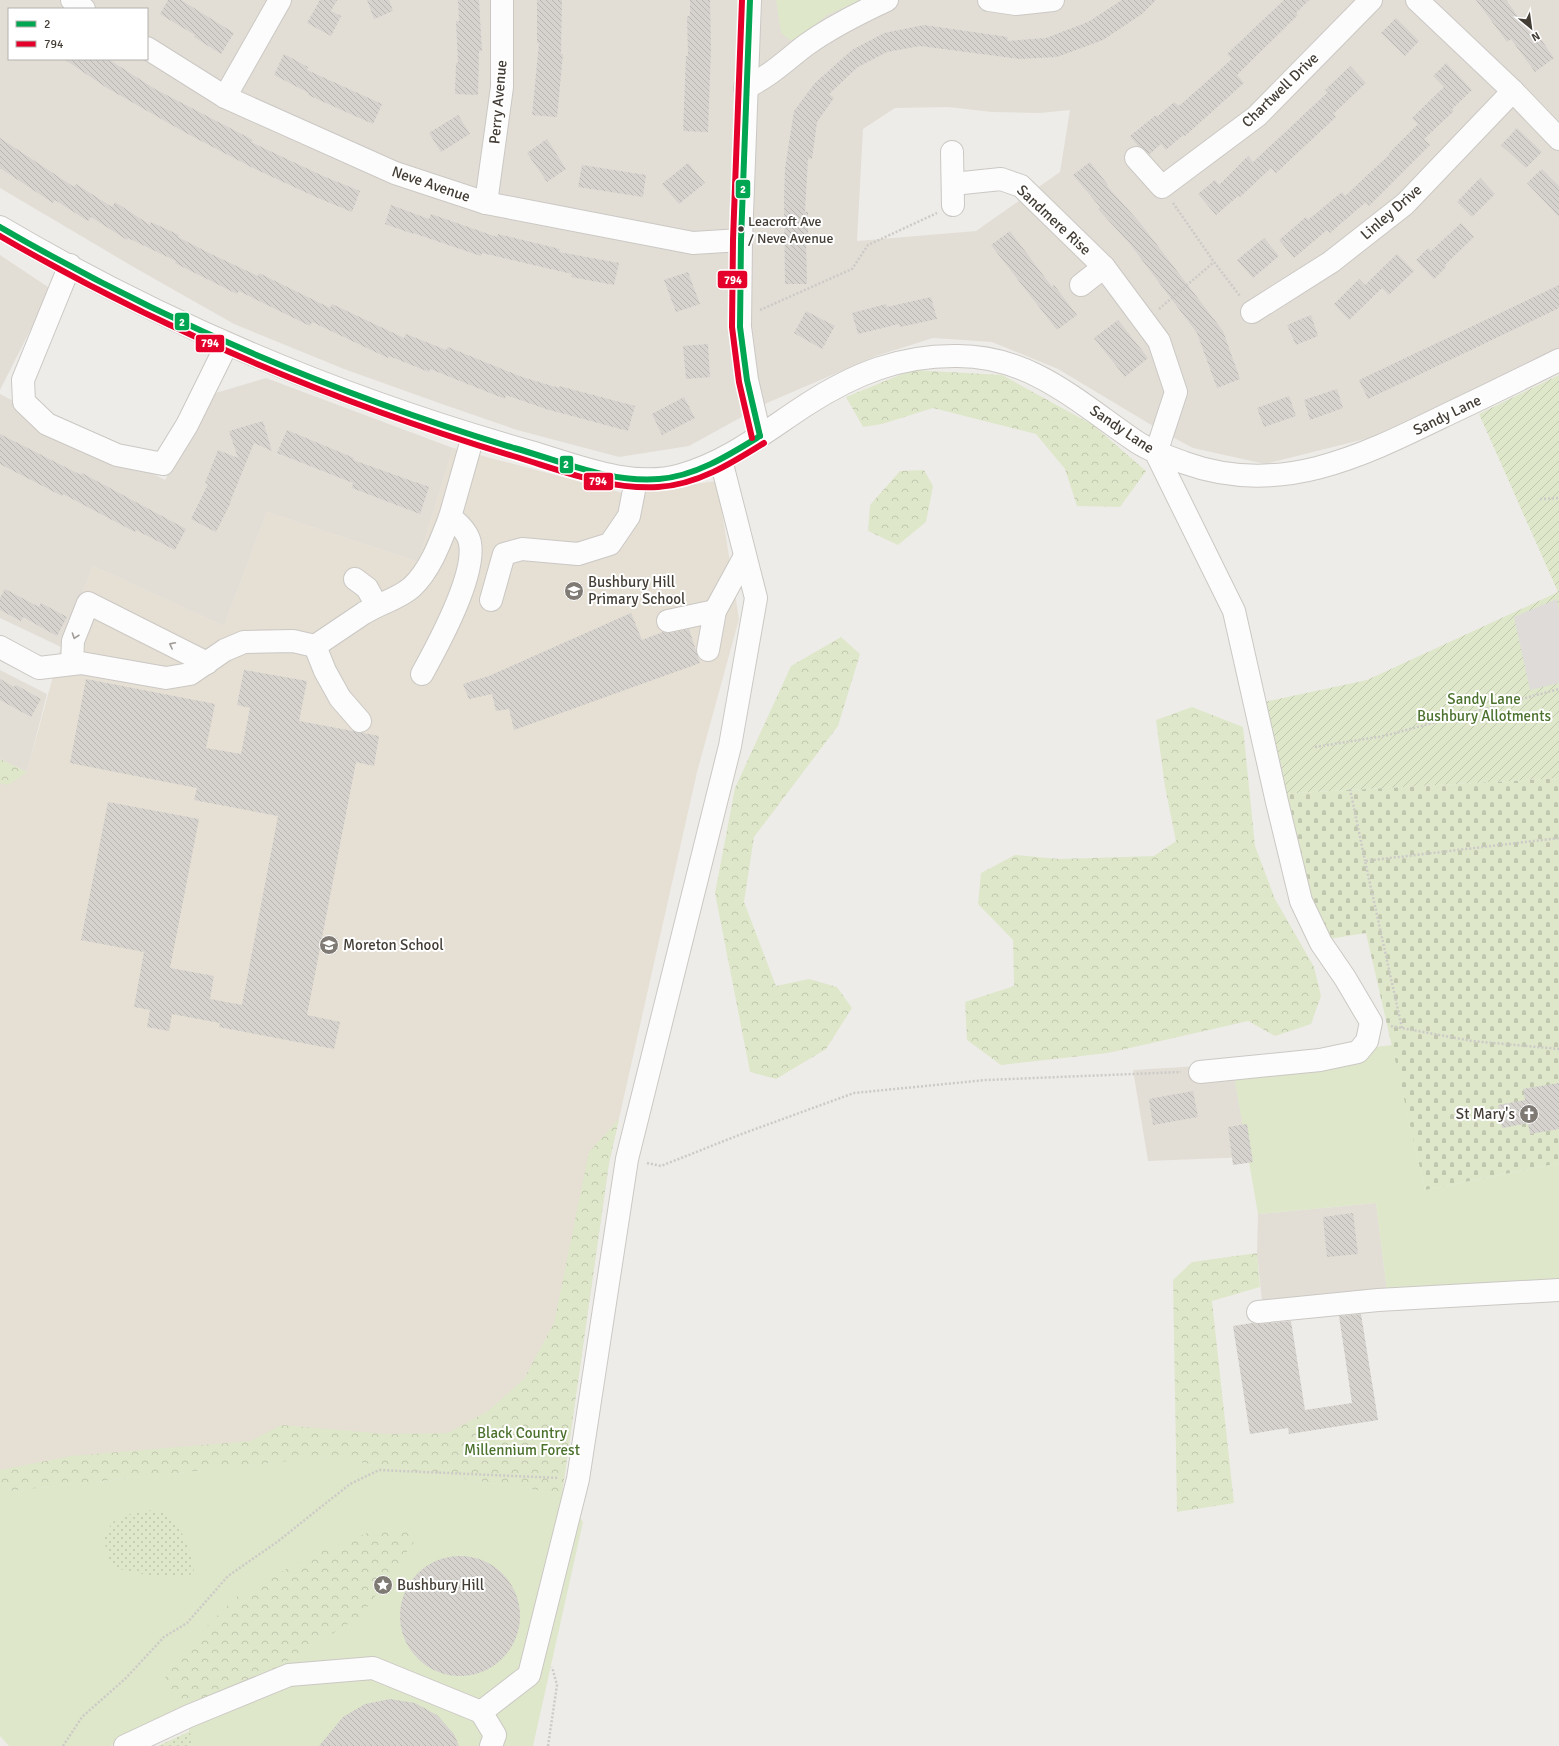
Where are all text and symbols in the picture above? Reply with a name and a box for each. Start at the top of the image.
legend [8,8,148,60]
north arrow [1511,8,1551,48]
text: 2 [44,17,50,32]
text: N [1529,29,1542,44]
text: 794 [44,37,64,52]
street label: Chartwell Drive [1238,49,1322,131]
street label: Perry Avenue [485,59,511,145]
street label: Neve Avenue [389,162,473,206]
line badge: 2 [735,179,751,199]
street label: Sandmere Rise [1013,181,1095,259]
street label: Linley Drive [1357,181,1425,243]
text: 2 [740,183,746,196]
place label: Leacroft Ave / Neve Avenue [748,213,833,247]
marker: Leacroft Ave / Neve Avenue [736,224,746,234]
line badge: 794 [717,270,748,289]
text: 794 [724,274,742,287]
line badge: 2 [174,312,190,331]
text: 2 [179,316,185,329]
line badge: 794 [195,334,225,353]
text: 794 [201,337,219,350]
street label: Sandy Lane [1410,391,1484,439]
street label: Sandy Lane [1087,401,1157,457]
line badge: 2 [559,455,574,474]
text: 2 [563,458,569,471]
line badge: 794 [583,472,614,491]
text: 794 [589,475,607,488]
place label: Bushbury Hill Primary School [588,573,685,608]
school or university icon: Bushbury Hill Primary School [563,580,585,602]
one-way arrow [71,633,80,640]
one-way arrow [169,642,176,650]
park label: Sandy Lane Bushbury Allotments [1417,690,1552,725]
school or university icon: Moreton School [318,934,340,956]
place label: Moreton School [343,936,444,954]
church icon: St Mary's [1518,1103,1540,1125]
place label: St Mary's [1456,1105,1515,1123]
park label: Black Country Millennium Forest [464,1424,580,1459]
place icon: Bushbury Hill [372,1574,394,1596]
place label: Bushbury Hill [397,1576,484,1594]

